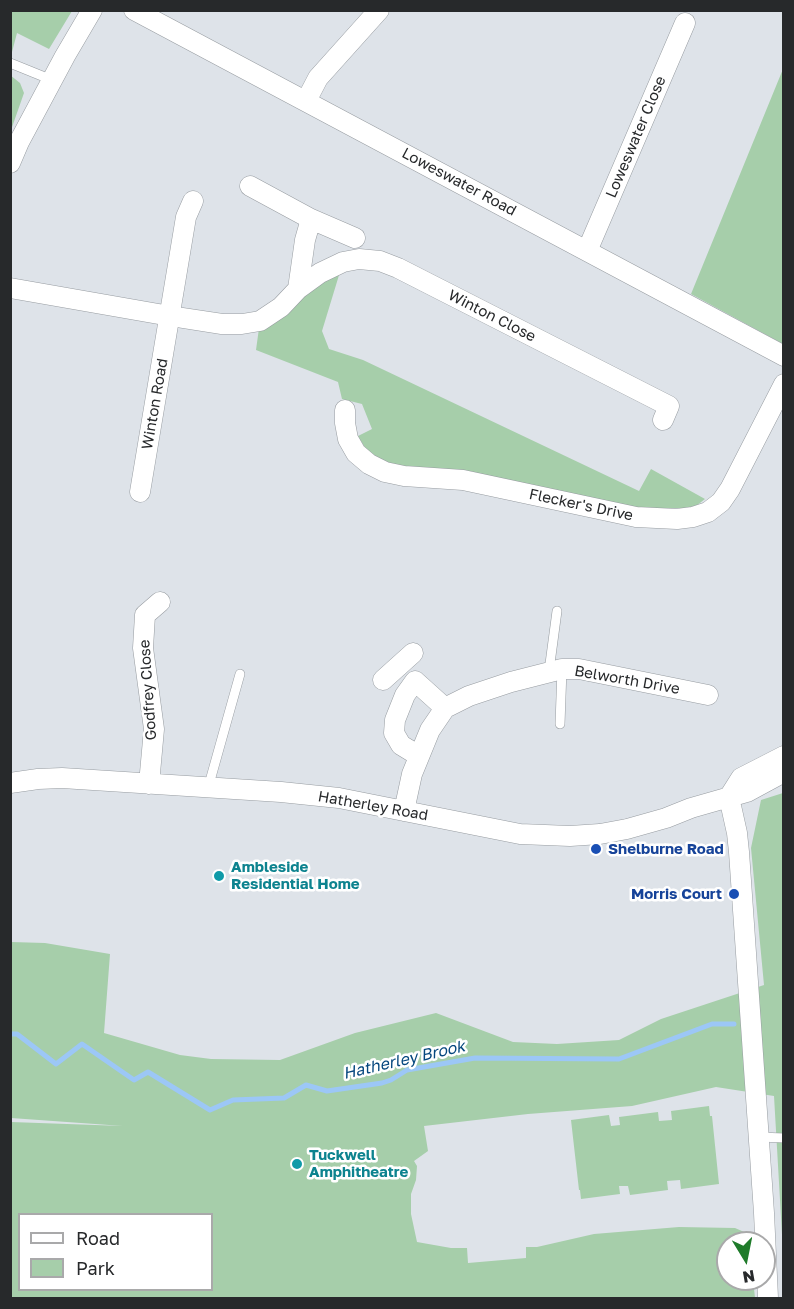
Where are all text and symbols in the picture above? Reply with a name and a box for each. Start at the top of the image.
street label: Loweswater Close [602,73,670,201]
street label: Loweswater Road [399,144,519,220]
street label: Winton Close [445,286,539,346]
street label: Winton Road [138,357,172,451]
street label: Flecker's Drive [527,485,635,525]
street label: Godfrey Close [135,639,161,741]
street label: Belworth Drive [573,662,681,698]
street label: Hatherley Road [317,787,429,825]
place label: Shelburne Road [608,840,724,858]
marker: Shelburne Road [589,842,603,856]
place label: Ambleside Residential Home [231,858,360,893]
marker: Ambleside Residential Home [212,869,226,883]
place label: Morris Court [631,885,722,903]
marker: Morris Court [727,887,741,901]
water label: Hatherley Brook [341,1037,467,1083]
place label: Tuckwell Amphitheatre [309,1146,408,1181]
marker: Tuckwell Amphitheatre [290,1157,304,1171]
legend [18,1213,213,1291]
text: Road [76,1227,120,1249]
north arrow [716,1231,776,1291]
text: Park [76,1257,115,1279]
text: N [741,1266,757,1288]

